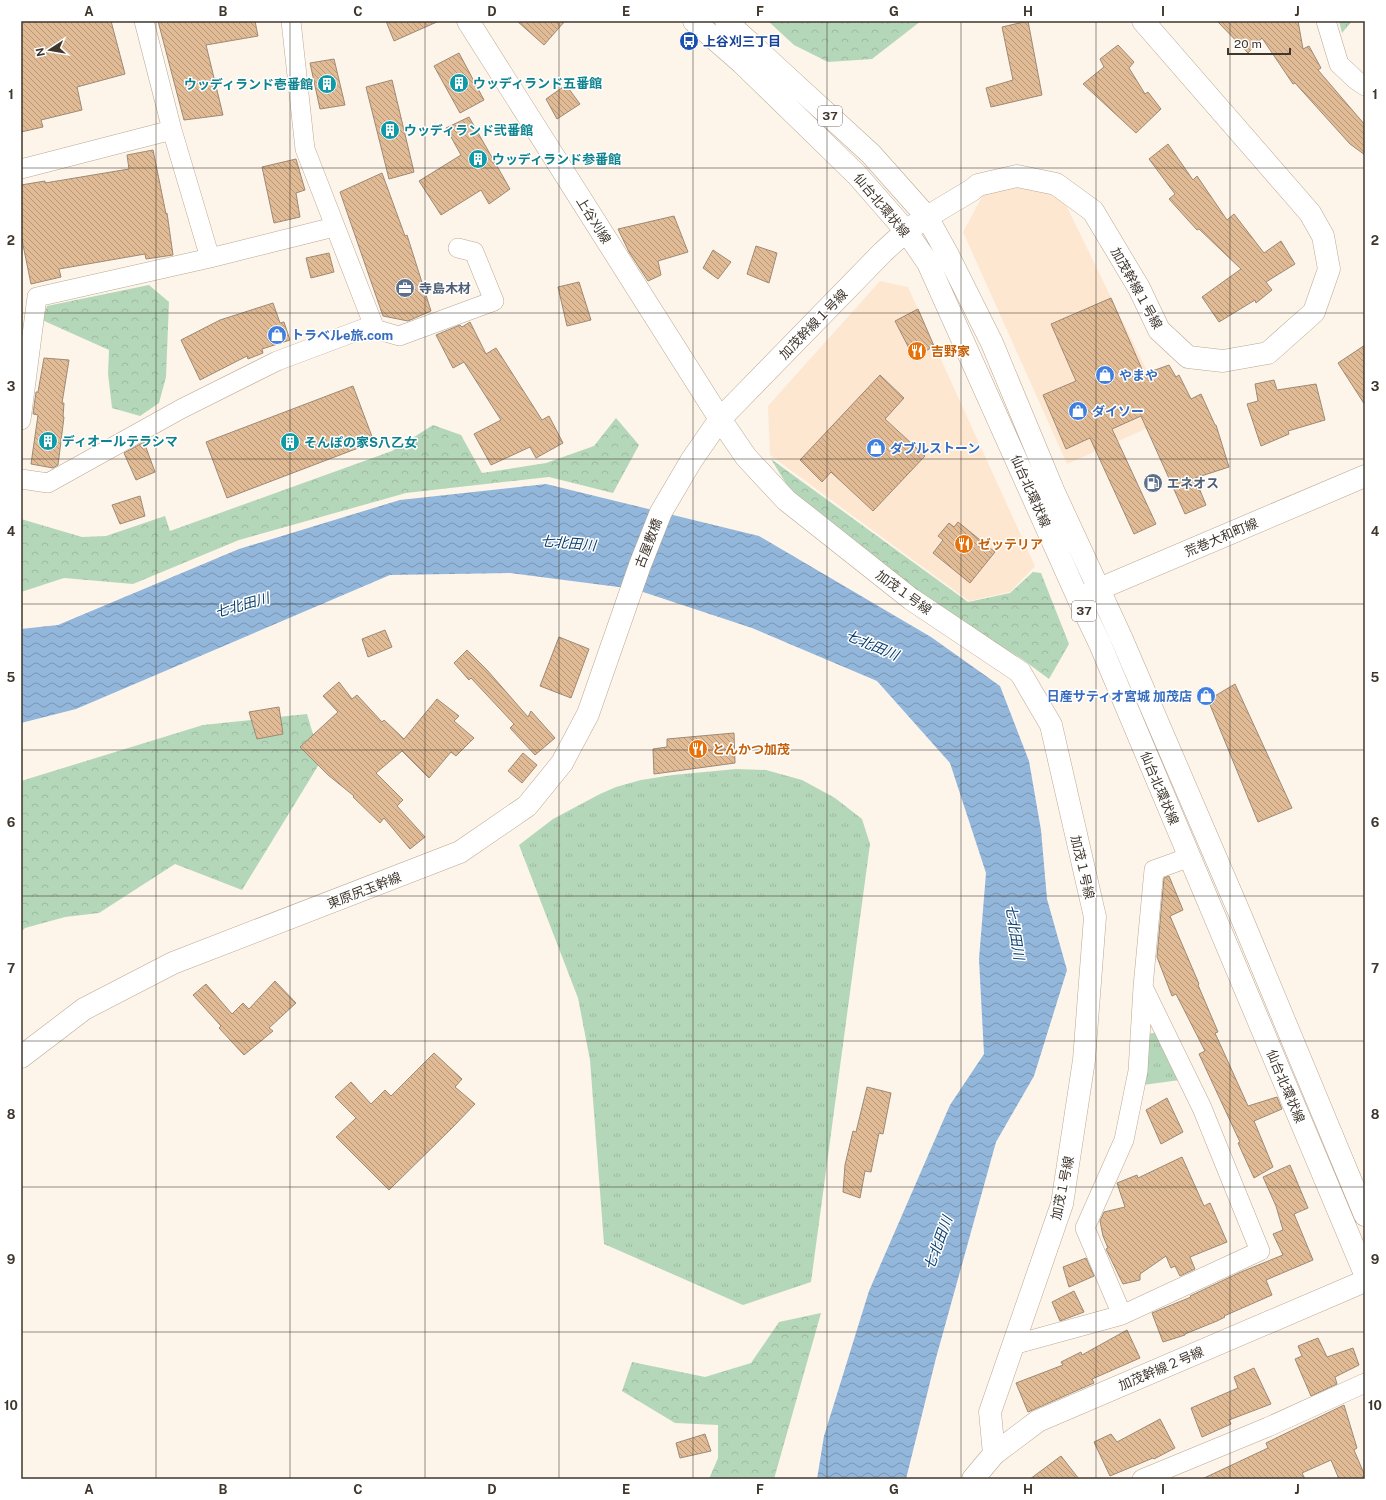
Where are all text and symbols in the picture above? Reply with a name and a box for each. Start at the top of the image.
text: A [84,4,94,19]
text: B [219,4,228,19]
text: C [353,4,363,19]
text: D [487,4,497,19]
text: E [622,4,630,19]
text: F [756,4,764,19]
text: G [889,4,899,19]
text: H [1023,4,1033,19]
text: I [1161,4,1165,19]
text: J [1294,4,1300,19]
north arrow [30,30,70,70]
bus stop icon: 上谷刈三丁目 [678,30,700,52]
scale bar [1228,30,1290,56]
place label: 上谷刈三丁目 [703,34,781,49]
text: 20 m [1234,37,1262,51]
text: N [33,47,47,58]
building icon: ウッディランド五番館 [448,72,470,94]
building icon: ウッディランド壱番館 [316,73,338,95]
place label: ウッディランド五番館 [473,76,602,91]
place label: ウッディランド壱番館 [184,77,313,92]
text: 1 [8,87,14,102]
text: 1 [1372,87,1378,102]
road number: 37 [818,106,842,126]
building icon: ウッディランド弐番館 [379,119,401,141]
place label: ウッディランド弐番館 [404,123,533,138]
building icon: ウッディランド参番館 [467,148,489,170]
place label: ウッディランド参番館 [492,152,621,167]
street label: 仙台北環状線 [851,171,912,240]
street label: 上谷刈線 [573,194,614,246]
text: 2 [7,233,15,248]
text: 2 [1371,233,1379,248]
street label: 加茂幹線１号線 [1108,245,1165,332]
office icon: 寺島木材 [394,277,416,299]
place label: 寺島木材 [419,281,471,296]
street label: 加茂幹線１号線 [776,286,850,362]
shop icon: トラベルe旅.com [266,324,288,346]
place label: トラベルe旅.com [291,328,393,343]
restaurant icon: 吉野家 [906,340,928,362]
place label: 吉野家 [931,344,970,359]
shop icon: やまや [1094,364,1116,386]
place label: やまや [1119,368,1158,383]
text: 3 [7,379,16,394]
text: 3 [1371,379,1380,394]
shop icon: ダイソー [1067,400,1089,422]
place label: ダイソー [1092,404,1144,419]
building icon: ディオールテラシマ [37,430,59,452]
building icon: そんぽの家S八乙女 [279,431,301,453]
place label: ディオールテラシマ [62,434,178,449]
place label: そんぽの家S八乙女 [304,435,417,450]
shop icon: ダブルストーン [865,437,887,459]
place label: ダブルストーン [890,441,980,456]
street label: 仙台北環状線 [1008,453,1053,530]
fuel station icon: エネオス [1142,472,1164,494]
place label: エネオス [1167,476,1219,491]
street label: 荒巻大和町線 [1182,515,1260,560]
street label: 古屋敷橋 [632,516,665,570]
text: 4 [7,524,16,539]
text: 4 [1371,524,1380,539]
water label: 七北田川 [539,533,599,554]
restaurant icon: ゼッテリア [953,533,975,555]
place label: ゼッテリア [978,537,1043,552]
street label: 加茂１号線 [873,567,934,618]
water label: 七北田川 [213,589,273,620]
road number: 37 [1072,601,1096,621]
water label: 七北田川 [843,627,903,664]
text: 5 [7,670,16,685]
text: 5 [1371,670,1380,685]
shop icon: 日産サティオ宮城 加茂店 [1195,685,1217,707]
place label: 日産サティオ宮城 加茂店 [1047,689,1192,704]
restaurant icon: とんかつ加茂 [687,738,709,760]
place label: とんかつ加茂 [712,742,790,757]
street label: 仙台北環状線 [1137,749,1182,827]
text: 6 [7,815,16,830]
text: 6 [1371,815,1380,830]
street label: 加茂１号線 [1068,834,1097,900]
street label: 東原尻玉幹線 [325,869,403,911]
water label: 七北田川 [1003,903,1028,963]
text: 7 [7,961,15,976]
text: 7 [1371,961,1379,976]
street label: 仙台北環状線 [1263,1047,1308,1125]
text: 8 [7,1107,16,1122]
text: 8 [1371,1107,1380,1122]
street label: 加茂１号線 [1048,1155,1077,1221]
water label: 七北田川 [921,1212,956,1272]
text: 9 [7,1252,15,1267]
text: 9 [1371,1252,1379,1267]
street label: 加茂幹線２号線 [1116,1344,1206,1393]
text: 10 [4,1398,18,1413]
text: 10 [1368,1398,1382,1413]
text: A [84,1482,94,1497]
text: B [219,1482,228,1497]
text: C [353,1482,363,1497]
text: D [487,1482,497,1497]
text: E [622,1482,630,1497]
text: F [756,1482,764,1497]
text: G [889,1482,899,1497]
text: H [1023,1482,1033,1497]
text: I [1161,1482,1165,1497]
text: J [1294,1482,1300,1497]

